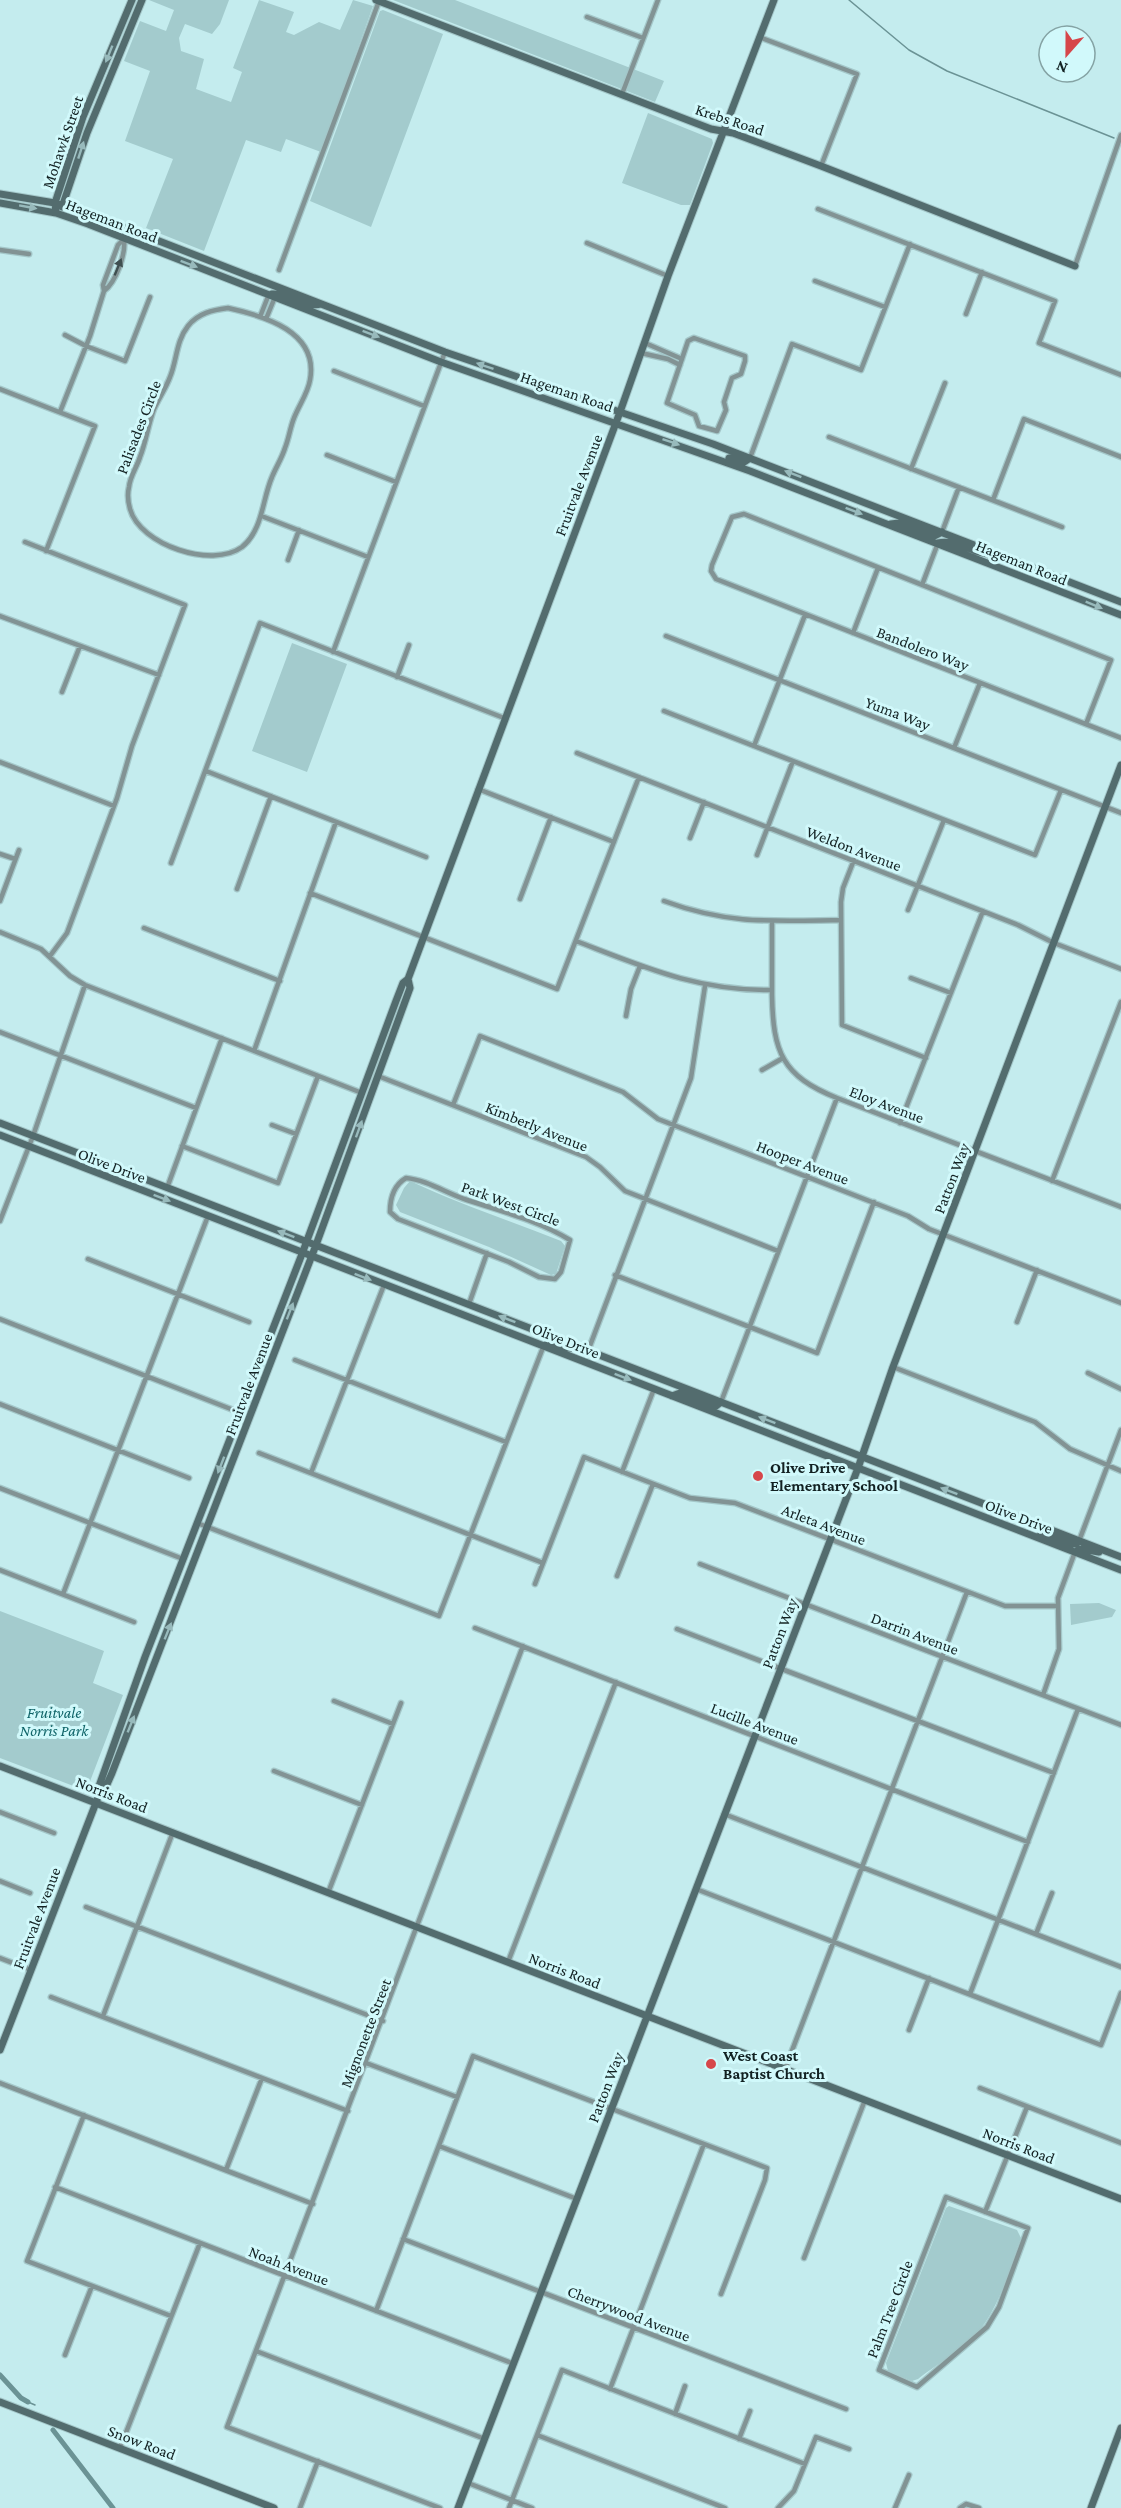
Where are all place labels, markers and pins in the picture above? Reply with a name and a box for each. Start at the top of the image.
place label: Olive Drive Elementary School [770,1459,898,1494]
marker: Olive Drive Elementary School [751,1469,765,1483]
place label: West Coast Baptist Church [722,2047,825,2082]
marker: West Coast Baptist Church [704,2057,718,2071]

